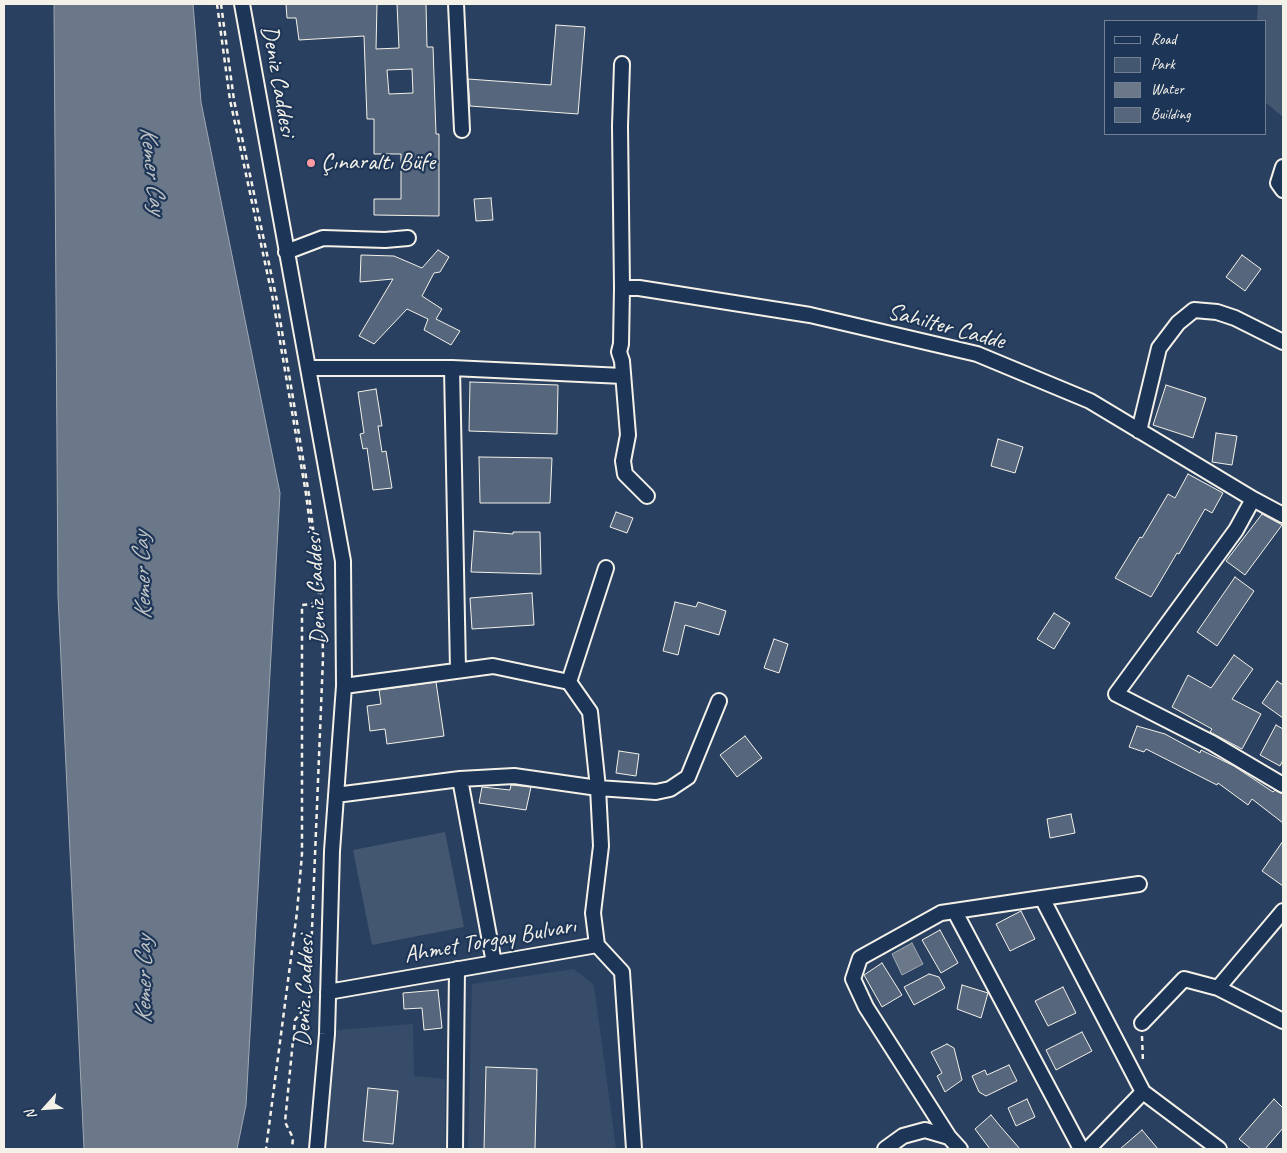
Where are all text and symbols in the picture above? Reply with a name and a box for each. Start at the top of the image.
legend [1104,20,1267,135]
street label: Deniz Caddesi [254,23,302,139]
text: Road [1151,30,1176,49]
text: Park [1151,55,1175,74]
text: Water [1151,80,1184,99]
text: Building [1151,105,1190,124]
water label: Kemer Cay [132,125,172,215]
place label: Çınaraltı Büfe [321,149,435,177]
marker: Çınaraltı Büfe [305,157,317,169]
street label: Sahilter Cadde [884,298,1008,356]
water label: Kemer Cay [126,532,160,620]
street label: Deniz Caddesi [300,532,334,646]
street label: Ahmet Torgay Bulvarı [402,912,578,970]
street label: Deniz Caddesi [289,935,321,1047]
water label: Kemer Cay [129,936,159,1024]
north arrow [20,1083,70,1133]
text: N [22,1107,41,1122]

